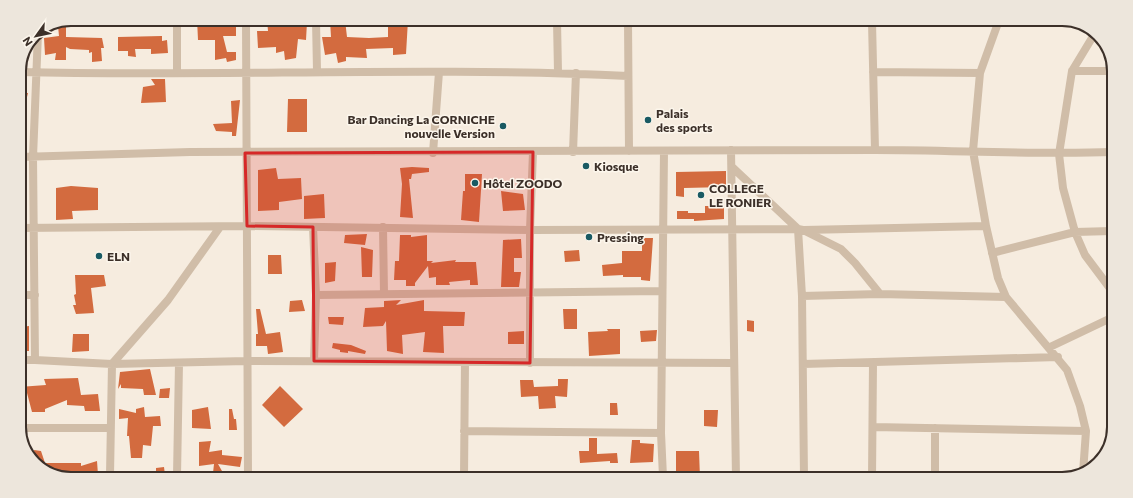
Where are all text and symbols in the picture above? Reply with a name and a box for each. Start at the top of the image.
north arrow [16,16,56,56]
text: N [19,35,35,49]
place label: Palais des sports [656,106,713,134]
place label: Bar Dancing La CORNICHE nouvelle Version [347,112,495,140]
marker: Palais des sports [643,115,653,125]
marker: Bar Dancing La CORNICHE nouvelle Version [498,121,508,131]
place label: Kiosque [594,159,639,173]
marker: Kiosque [581,161,591,171]
place label: Hôtel ZOODO [483,176,563,190]
marker: Hôtel ZOODO [470,178,480,188]
place label: COLLEGE LE RONIER [709,181,772,209]
marker: COLLEGE LE RONIER [696,190,706,200]
place label: Pressing [597,230,644,244]
marker: Pressing [584,232,594,242]
place label: ELN [107,249,130,263]
marker: ELN [94,251,104,261]

